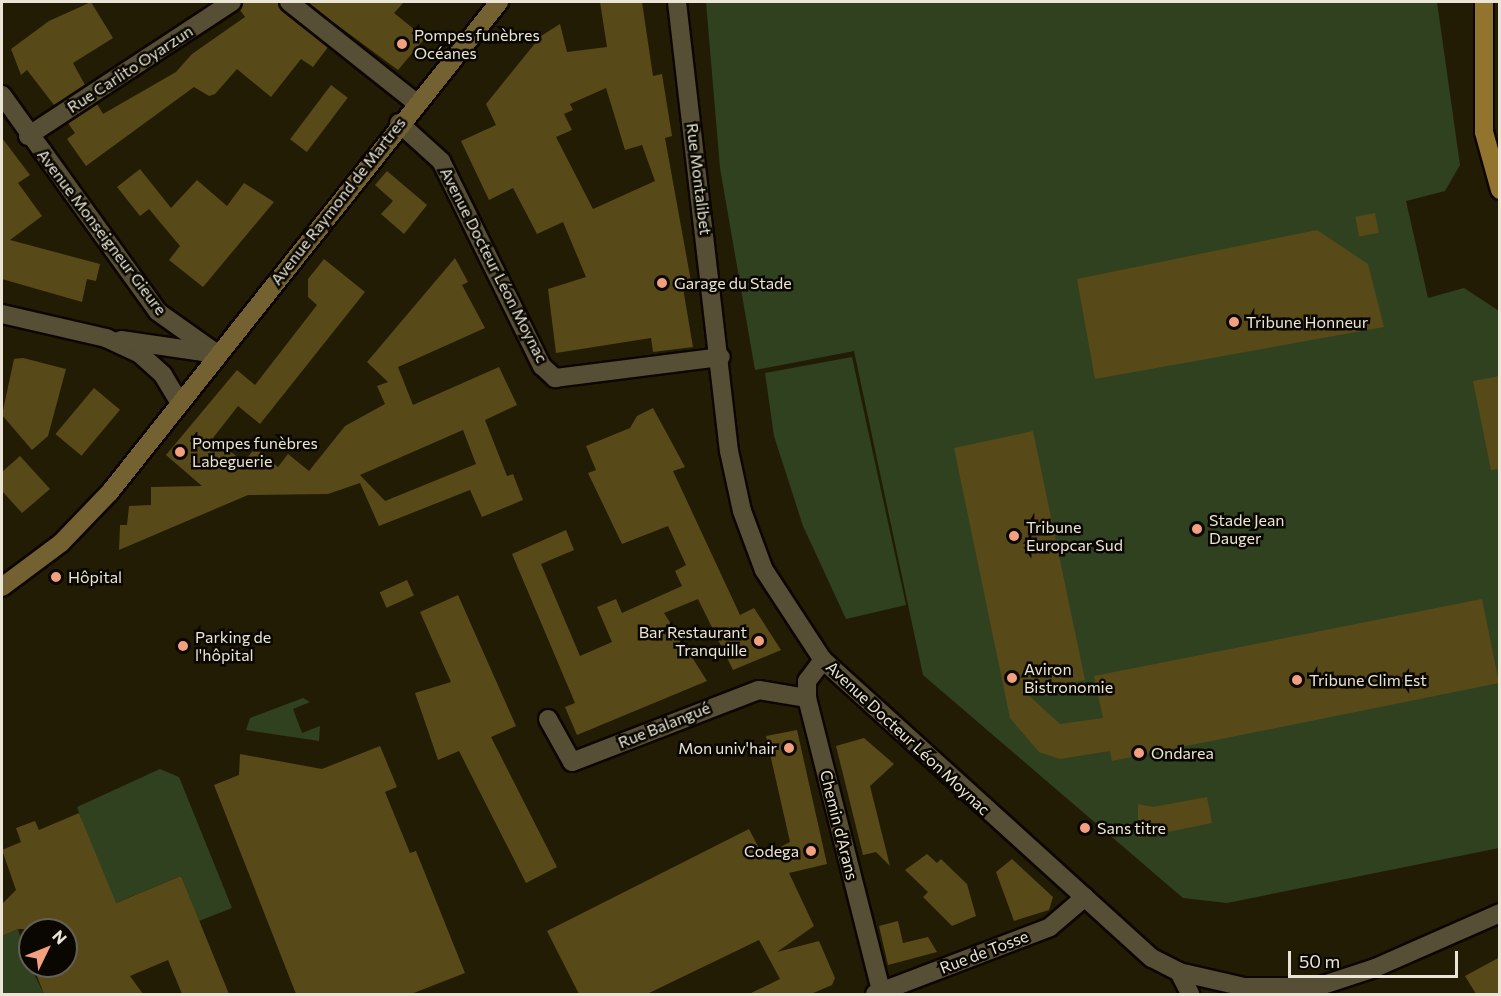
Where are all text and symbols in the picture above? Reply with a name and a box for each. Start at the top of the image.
street label: Rue Carlito Oyarzun [64,21,196,117]
place label: Pompes funèbres Océanes [414,25,540,63]
marker: Pompes funèbres Océanes [395,37,409,51]
street label: Avenue Raymond de Martres [267,113,409,289]
street label: Rue Montalibet [683,122,715,236]
street label: Avenue Monseigneur Gieure [33,145,171,319]
street label: Avenue Docteur Léon Moynac [436,164,552,366]
place label: Garage du Stade [674,273,792,293]
marker: Garage du Stade [655,276,669,290]
place label: Tribune Honneur [1246,312,1368,332]
marker: Tribune Honneur [1227,315,1241,329]
place label: Pompes funèbres Labeguerie [192,433,318,471]
marker: Pompes funèbres Labeguerie [173,445,187,459]
place label: Stade Jean Dauger [1209,510,1285,548]
place label: Tribune Europcar Sud [1026,517,1123,555]
marker: Stade Jean Dauger [1190,522,1204,536]
marker: Tribune Europcar Sud [1007,529,1021,543]
place label: Hôpital [68,567,122,587]
marker: Hôpital [49,570,63,584]
place label: Bar Restaurant Tranquille [639,622,747,660]
place label: Parking de l'hôpital [195,627,271,665]
marker: Bar Restaurant Tranquille [752,634,766,648]
marker: Parking de l'hôpital [176,639,190,653]
street label: Avenue Docteur Léon Moynac [822,657,994,819]
place label: Aviron Bistronomie [1024,659,1113,697]
place label: Tribune Clim Est [1309,670,1427,690]
marker: Aviron Bistronomie [1005,671,1019,685]
marker: Tribune Clim Est [1290,673,1304,687]
street label: Rue Balangué [615,698,713,752]
place label: Mon univ'hair [678,738,777,758]
marker: Mon univ'hair [782,741,796,755]
place label: Ondarea [1151,743,1214,763]
marker: Ondarea [1132,746,1146,760]
street label: Chemin d'Arans [816,768,862,882]
place label: Sans titre [1097,818,1166,838]
marker: Sans titre [1078,821,1092,835]
place label: Codega [744,841,799,861]
marker: Codega [804,844,818,858]
north arrow [18,918,78,978]
text: N [49,926,71,948]
street label: Rue de Tosse [937,926,1031,978]
scale bar [1291,939,1460,977]
text: 50 m [1299,950,1340,972]

